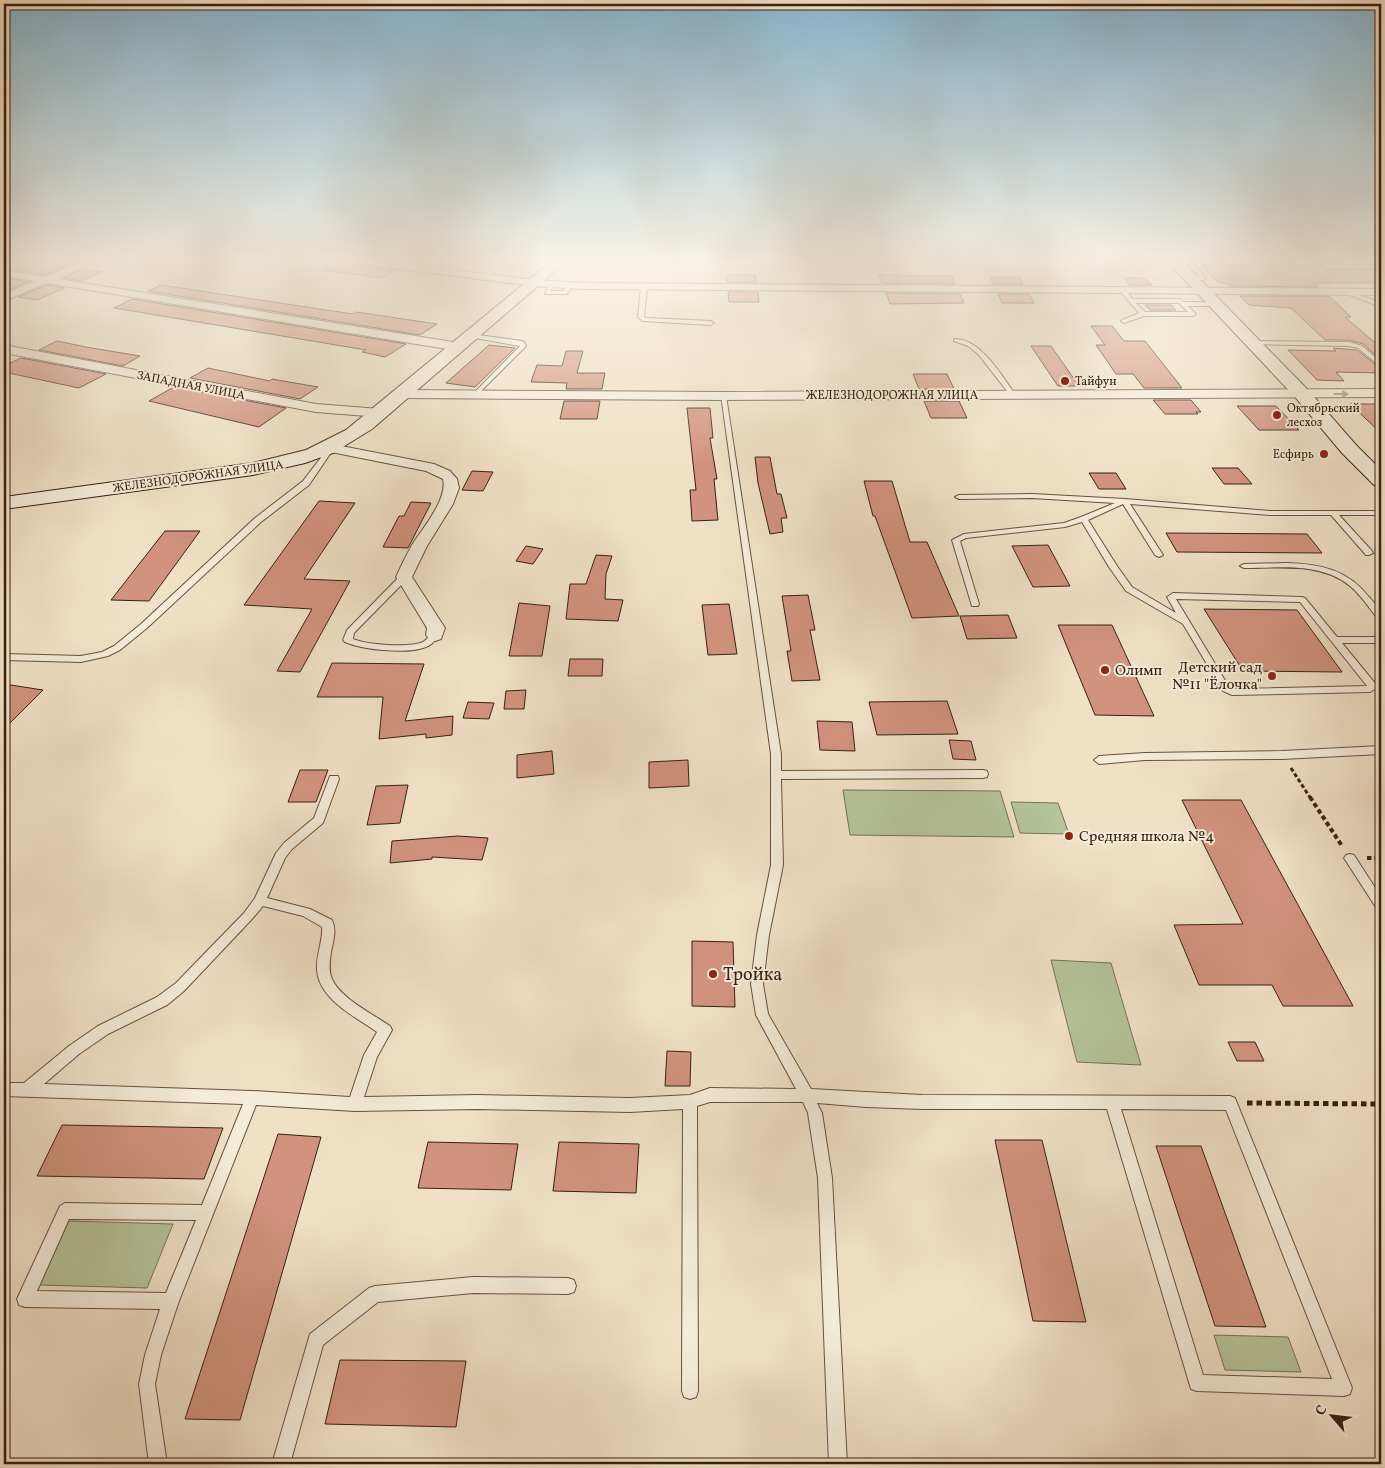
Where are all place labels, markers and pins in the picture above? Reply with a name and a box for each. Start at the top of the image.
place label: Тайфун [1075,374,1117,390]
marker: Тайфун [1059,375,1071,387]
place label: Октябрьский лесхоз [1287,401,1360,431]
marker: Октябрьский лесхоз [1271,409,1283,421]
place label: Есфирь [1273,447,1314,463]
marker: Есфирь [1318,448,1330,460]
place label: Детский сад №11 "Ёлочка" [1172,658,1263,696]
place label: Олимп [1115,661,1163,682]
marker: Олимп [1099,664,1111,676]
marker: Детский сад №11 "Ёлочка" [1266,670,1278,682]
place label: Средняя школа №4 [1079,827,1214,848]
marker: Средняя школа №4 [1063,830,1075,842]
place label: Тройка [723,963,782,988]
marker: Тройка [707,968,719,980]

